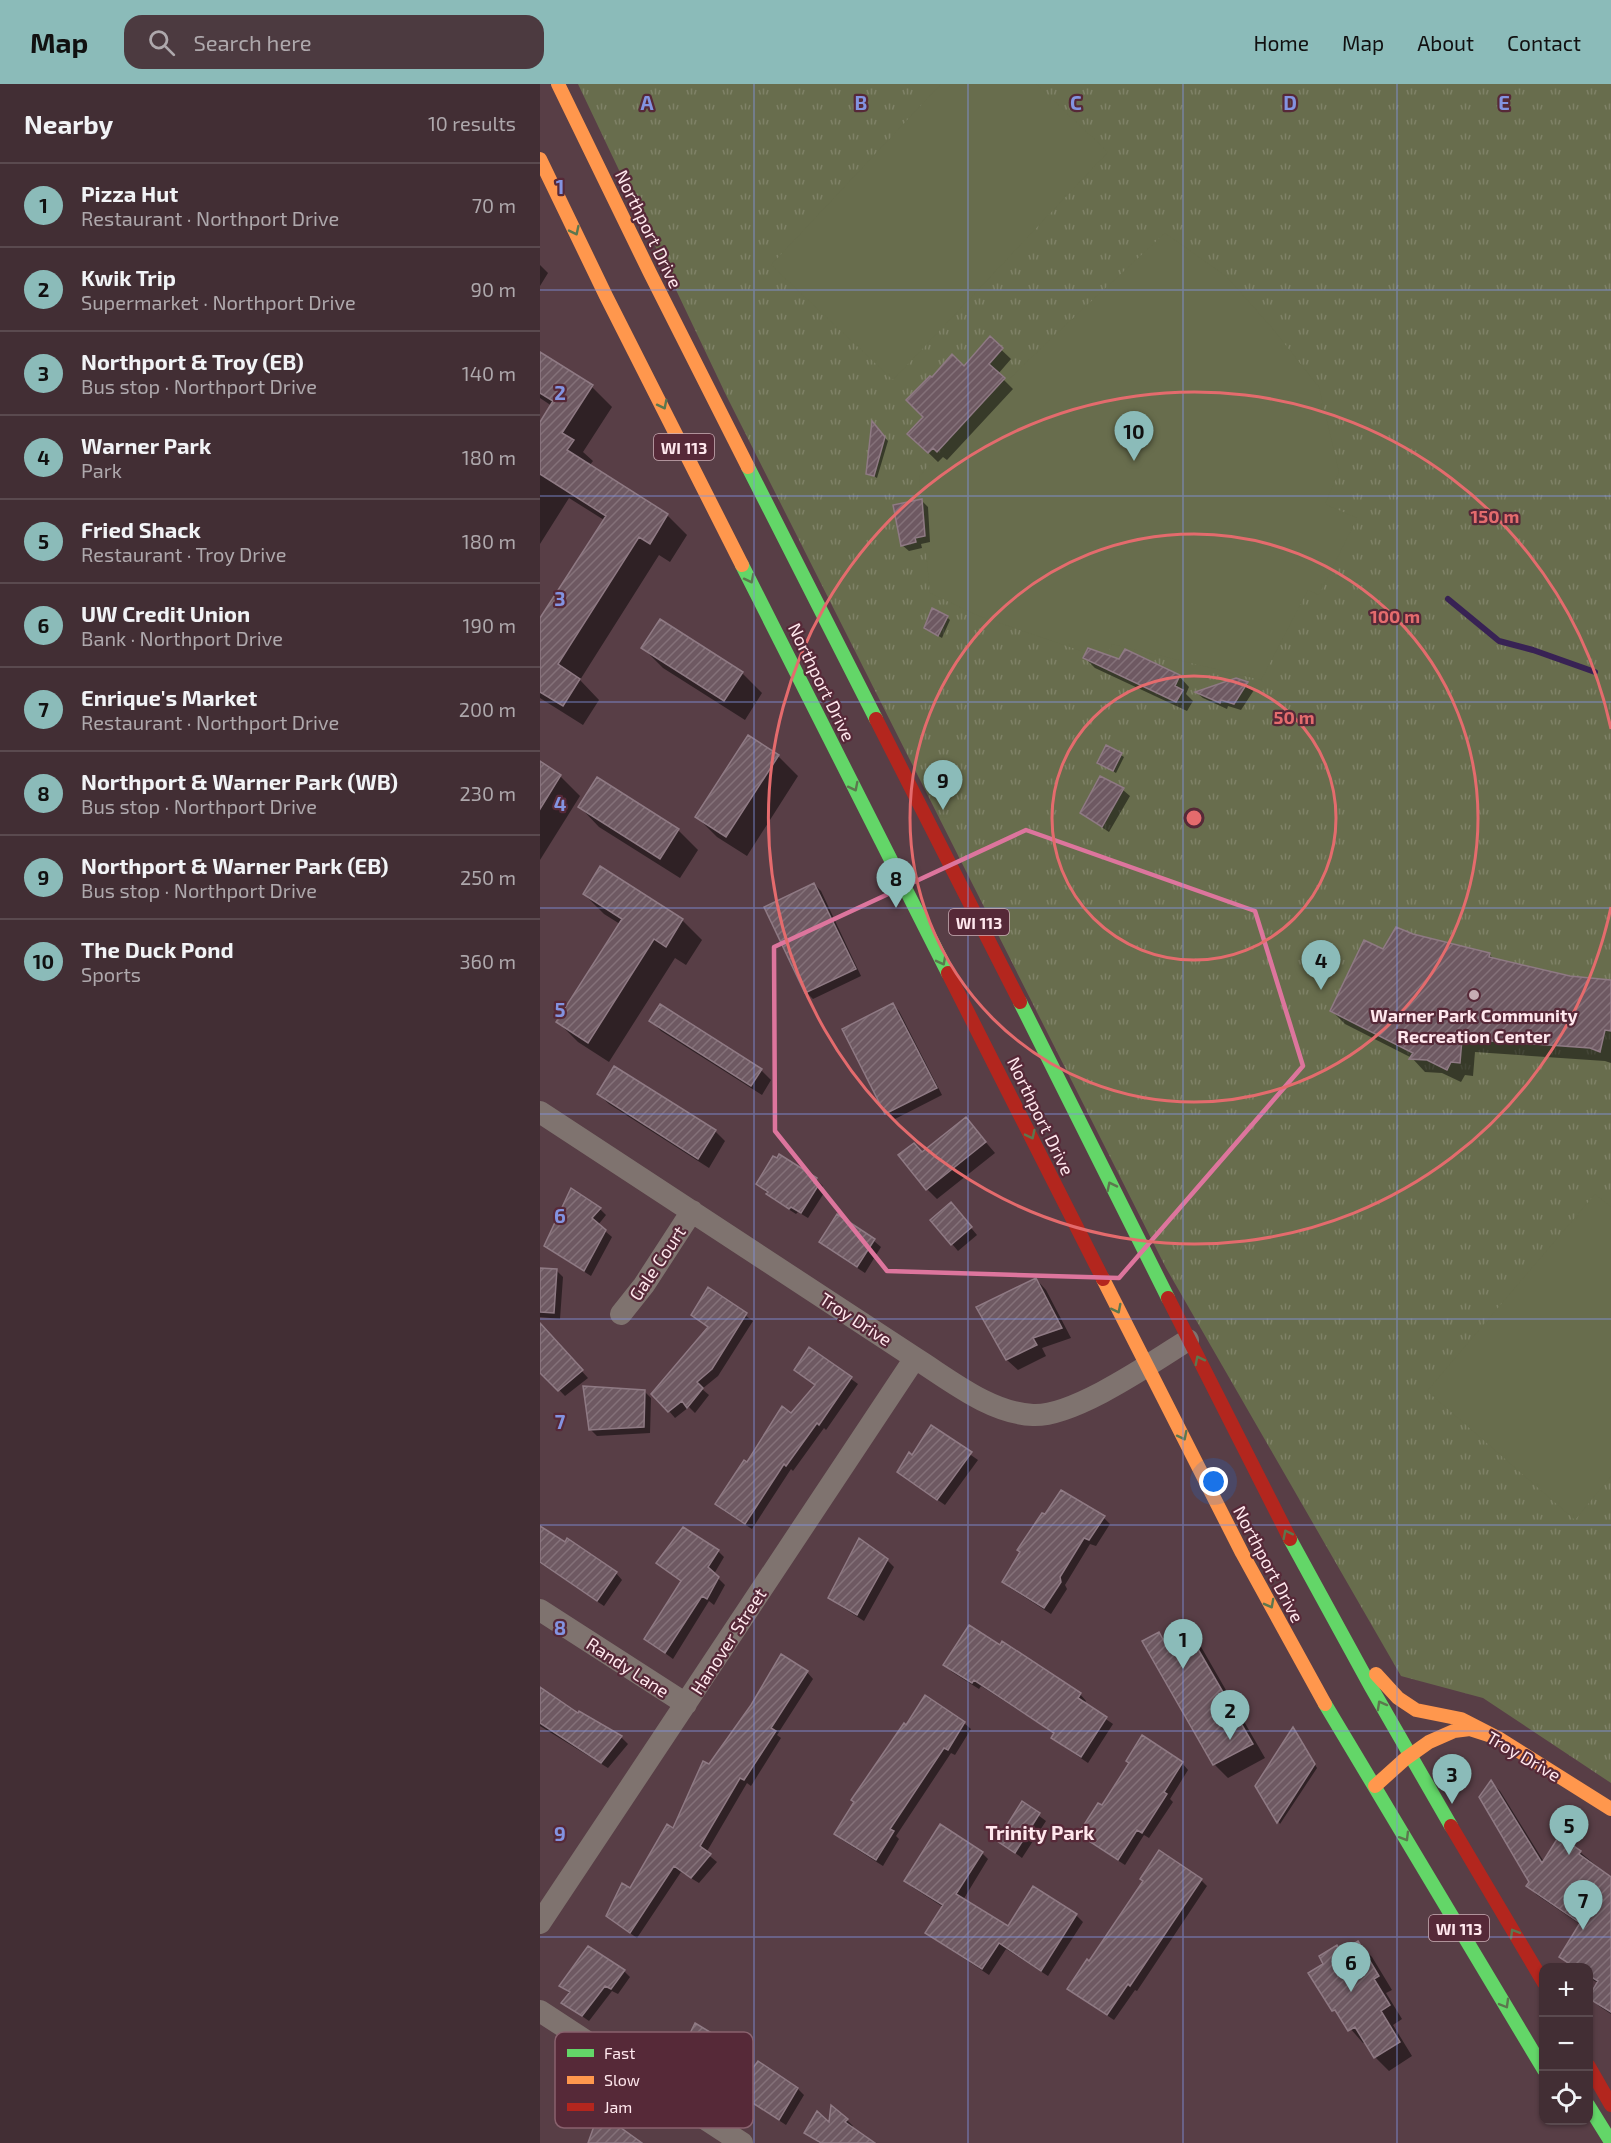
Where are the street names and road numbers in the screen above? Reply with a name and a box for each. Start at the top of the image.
street label: Northport Drive [611,166,687,292]
road number: WI 113 [654,434,714,460]
street label: Northport Drive [784,619,860,745]
road number: WI 113 [949,909,1009,935]
street label: Northport Drive [1003,1053,1079,1179]
street label: Gale Court [624,1221,690,1304]
street label: Troy Drive [816,1288,896,1350]
street label: Northport Drive [1229,1502,1309,1626]
street label: Hanover Street [685,1584,771,1698]
street label: Randy Lane [583,1632,673,1702]
street label: Troy Drive [1483,1726,1565,1786]
road number: WI 113 [1429,1915,1489,1941]

